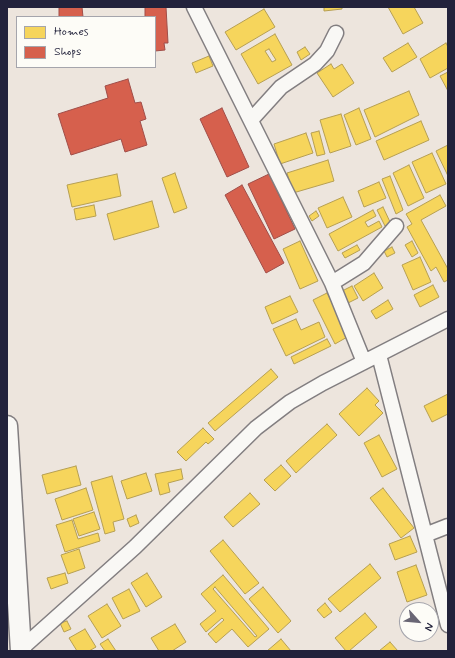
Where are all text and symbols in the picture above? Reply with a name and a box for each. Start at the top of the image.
legend [16,16,156,68]
text: Homes [54,24,89,40]
text: Shops [54,44,81,60]
north arrow [399,602,439,642]
text: N [421,621,437,633]

